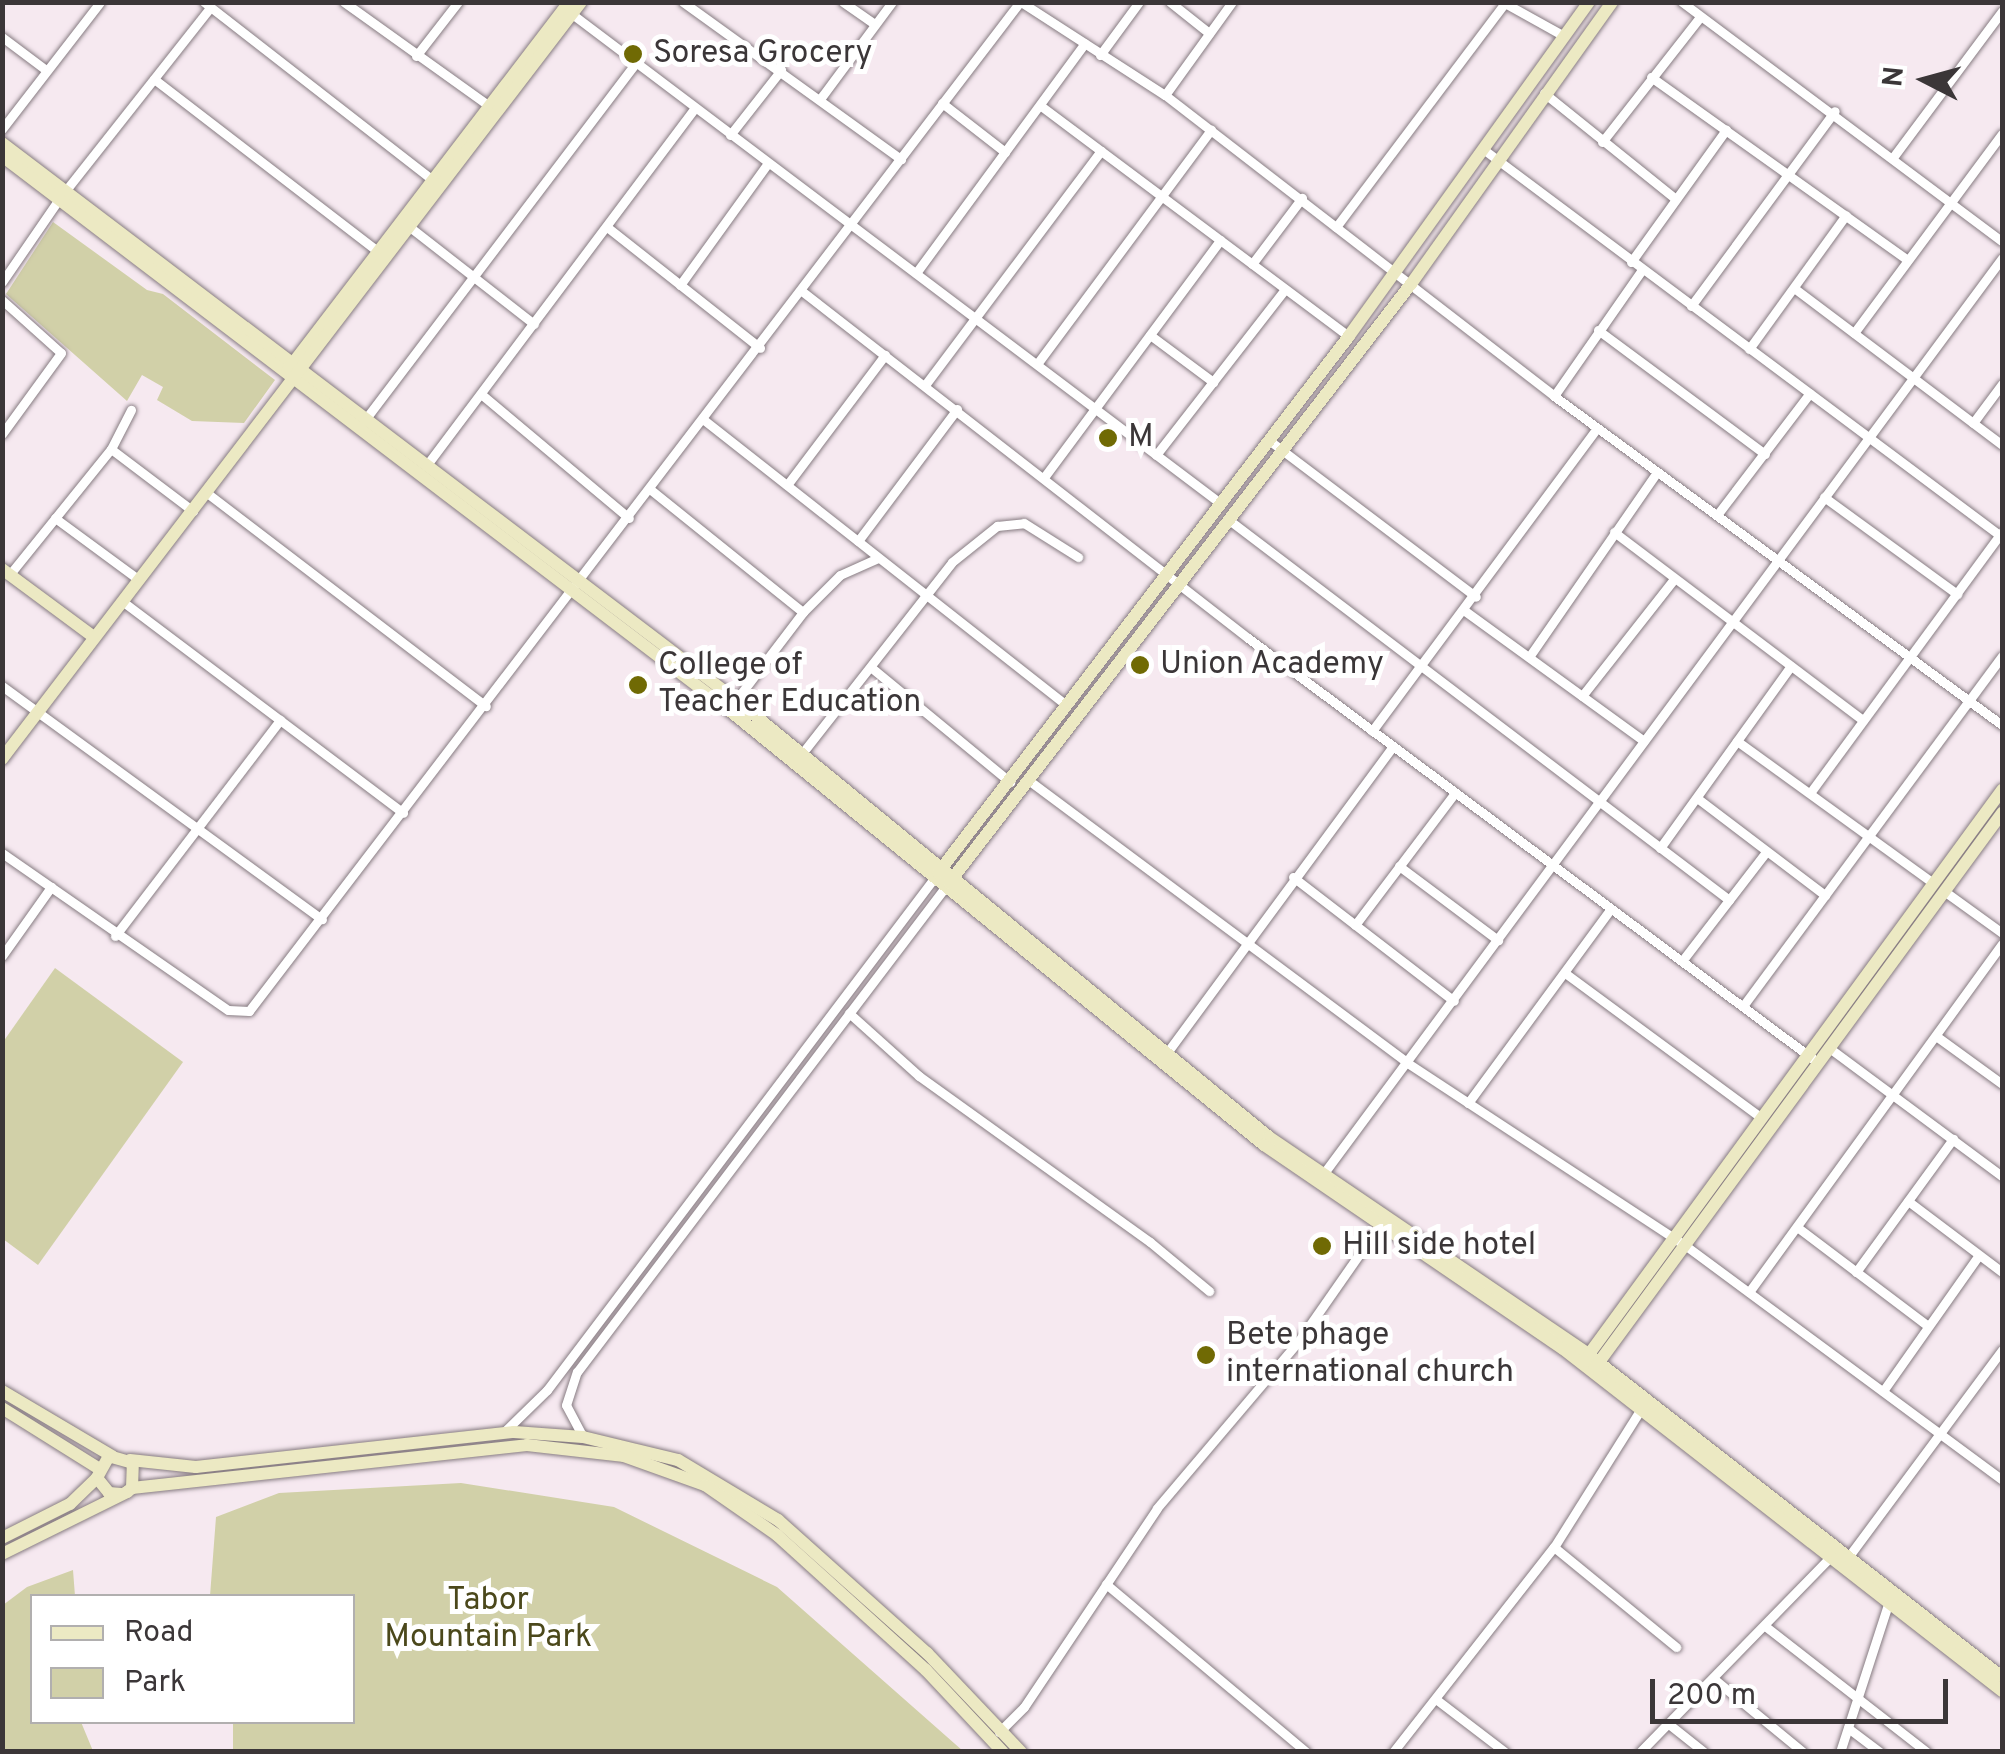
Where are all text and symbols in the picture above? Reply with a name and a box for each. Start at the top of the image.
north arrow [1875,30,1975,130]
place label: Soresa Grocery [653,35,872,73]
marker: Soresa Grocery [622,43,644,65]
text: N [1876,65,1914,89]
place label: M [1128,419,1154,457]
marker: M [1097,427,1119,449]
place label: Union Academy [1160,646,1385,684]
place label: College of Teacher Education [658,648,921,723]
marker: Union Academy [1129,654,1151,676]
marker: College of Teacher Education [627,674,649,696]
place label: Hill side hotel [1342,1227,1536,1265]
marker: Hill side hotel [1311,1235,1333,1257]
place label: Bete phage international church [1226,1318,1514,1393]
marker: Bete phage international church [1195,1344,1217,1366]
park label: Tabor Mountain Park [384,1583,592,1658]
legend [30,1594,355,1724]
text: Road [124,1615,193,1652]
scale bar [1655,1659,1952,1721]
text: Park [124,1665,186,1702]
text: 200 m [1667,1678,1756,1715]

